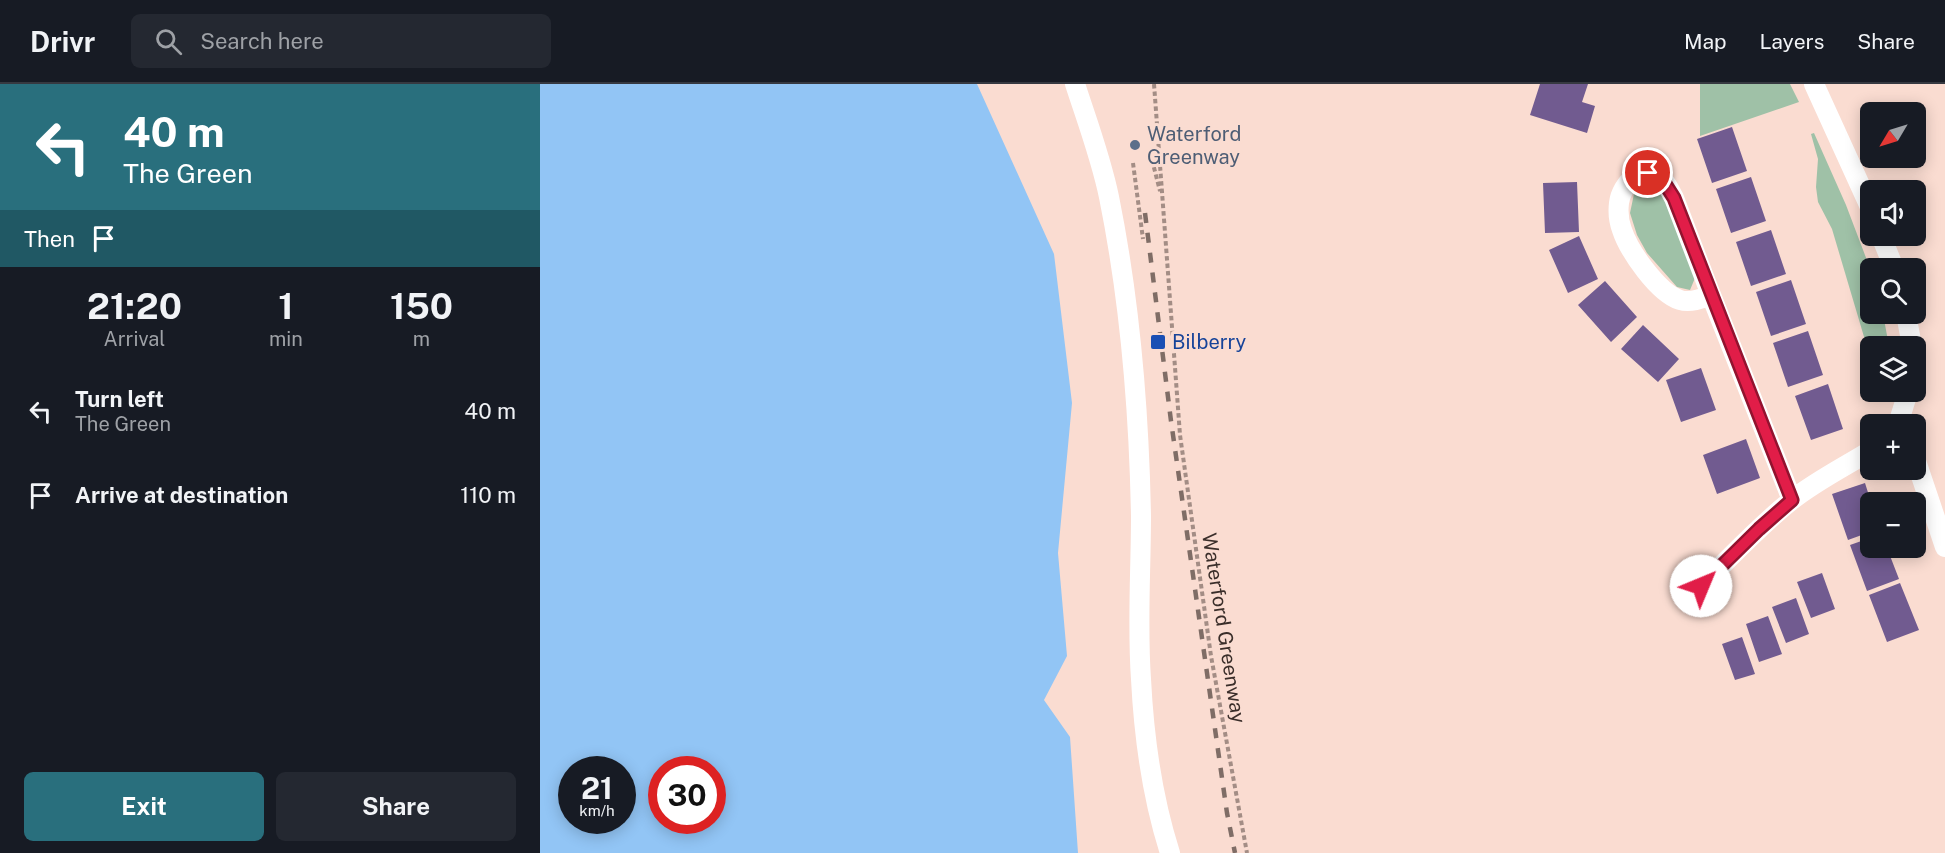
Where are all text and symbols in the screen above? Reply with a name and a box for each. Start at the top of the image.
search box [131,14,551,68]
text: Drivr [30,25,95,58]
icon: search [152,25,185,58]
text: Search here [200,28,324,54]
text: Map [1684,29,1727,54]
text: Layers [1760,29,1824,54]
text: Share [1857,29,1915,54]
north arrow [1860,102,1926,168]
map controls [1860,102,1926,558]
text: 40 m [123,107,225,156]
icon: left [24,108,102,186]
place label: Waterford Greenway [1147,122,1241,169]
marker: Waterford Greenway [1128,138,1142,152]
pin [1622,147,1673,198]
icon: arrive [1631,156,1664,189]
text: The Green [123,157,253,189]
button: sound [1860,180,1926,246]
icon: arrive [87,222,120,255]
text: Then [24,226,75,252]
button: search [1860,258,1926,324]
text: 21:20 [87,285,182,327]
text: 1 [278,285,294,327]
text: 150 [390,285,453,327]
text: Arrival [104,327,165,351]
text: min [269,327,303,351]
text: m [413,327,430,351]
place label: Bilberry [1172,330,1247,354]
marker: Bilberry [1149,333,1167,351]
button: layers [1860,336,1926,402]
text: Turn left [75,386,164,412]
icon: left [24,395,57,428]
text: 40 m [464,398,516,424]
text: The Green [75,412,171,436]
button: + [1860,414,1926,480]
icon: arrive [24,479,57,512]
text: Arrive at destination [75,482,288,508]
text: 110 m [460,482,516,508]
button: − [1860,492,1926,558]
street label: Waterford Greenway [1197,531,1251,725]
position arrow [1669,554,1733,618]
speed limit sign: 30 [648,756,726,834]
text: 21 [581,770,613,806]
button: Exit [24,772,264,841]
button: Share [276,772,516,841]
text: km/h [579,802,615,819]

